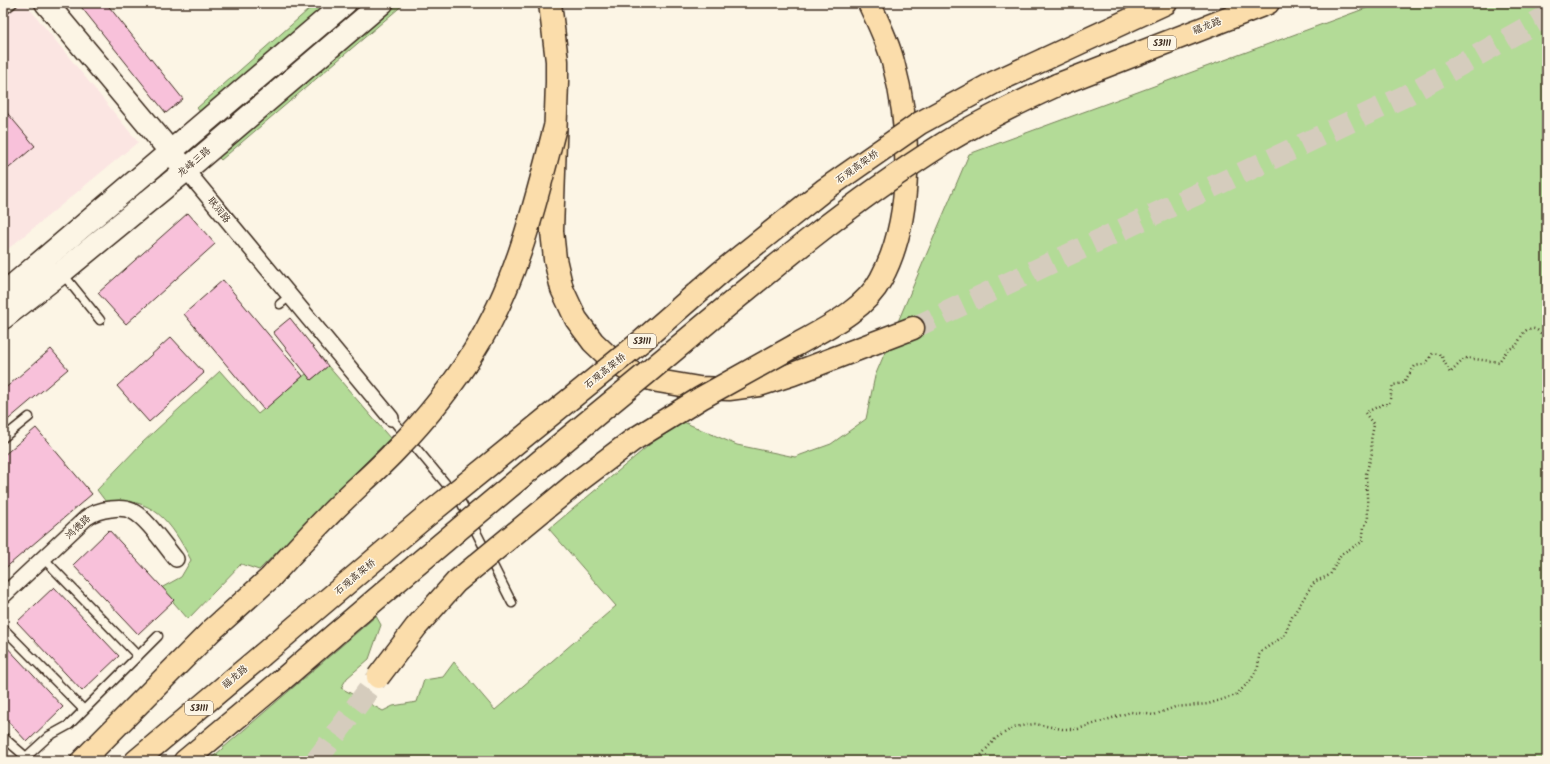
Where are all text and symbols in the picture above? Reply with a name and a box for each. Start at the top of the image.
street label: 福龙路 [1190,13,1224,39]
road number: S3111 [1148,36,1176,50]
street label: 龙峰三路 [174,143,214,181]
street label: 石观高架桥 [832,146,882,188]
street label: 联润路 [203,193,235,227]
road number: S3111 [628,334,656,348]
street label: 石观高架桥 [581,349,629,393]
street label: 鸿德路 [62,511,94,543]
street label: 石观高架桥 [331,555,379,599]
street label: 福龙路 [218,661,252,693]
road number: S3111 [185,701,213,715]

